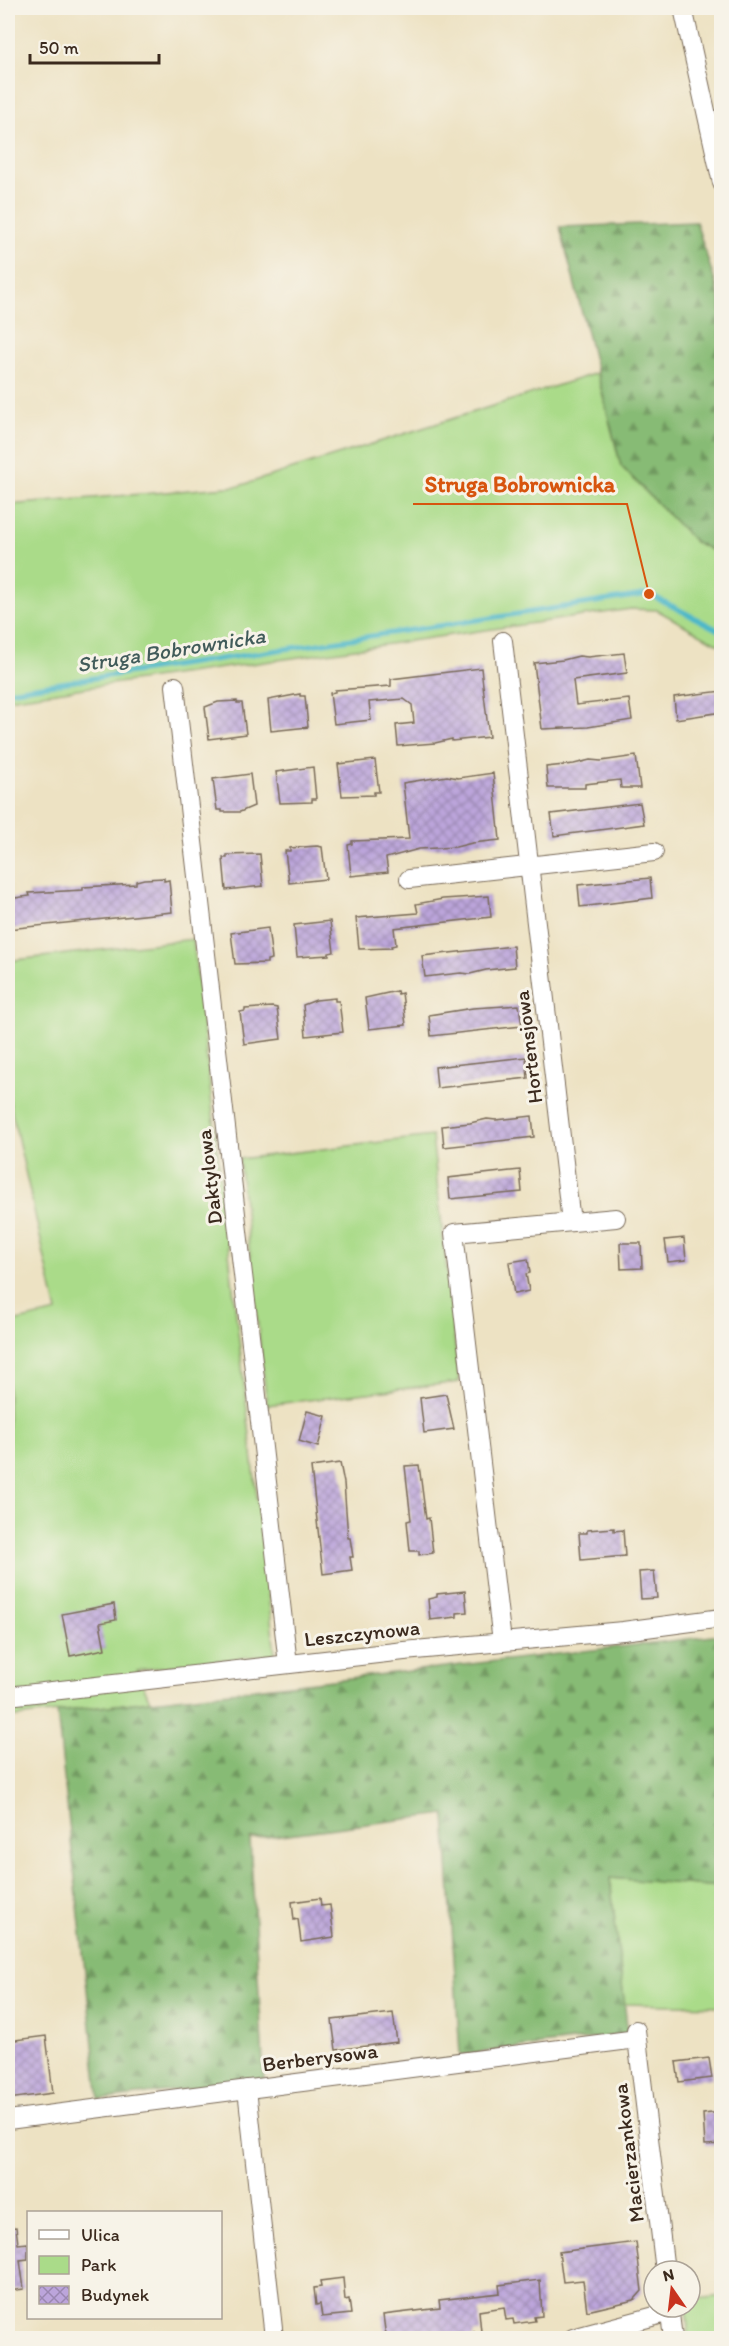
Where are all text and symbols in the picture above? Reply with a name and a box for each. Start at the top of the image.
scale bar [30,27,159,65]
text: 50 m [39,37,79,59]
callout: Struga Bobrownicka [413,464,627,504]
text: Struga Bobrownicka [425,471,616,498]
water label: Struga Bobrownicka [75,622,268,678]
street label: Hortensjowa [509,989,547,1105]
street label: Daktylowa [191,1128,227,1226]
street label: Leszczynowa [303,1614,421,1652]
street label: Berberysowa [261,2038,379,2076]
street label: Macierzankowa [607,2082,649,2224]
legend [27,2211,222,2319]
text: Ulica [81,2224,120,2246]
text: Park [81,2254,116,2276]
north arrow [642,2259,702,2319]
text: N [661,2264,676,2285]
text: Budynek [81,2284,150,2306]

